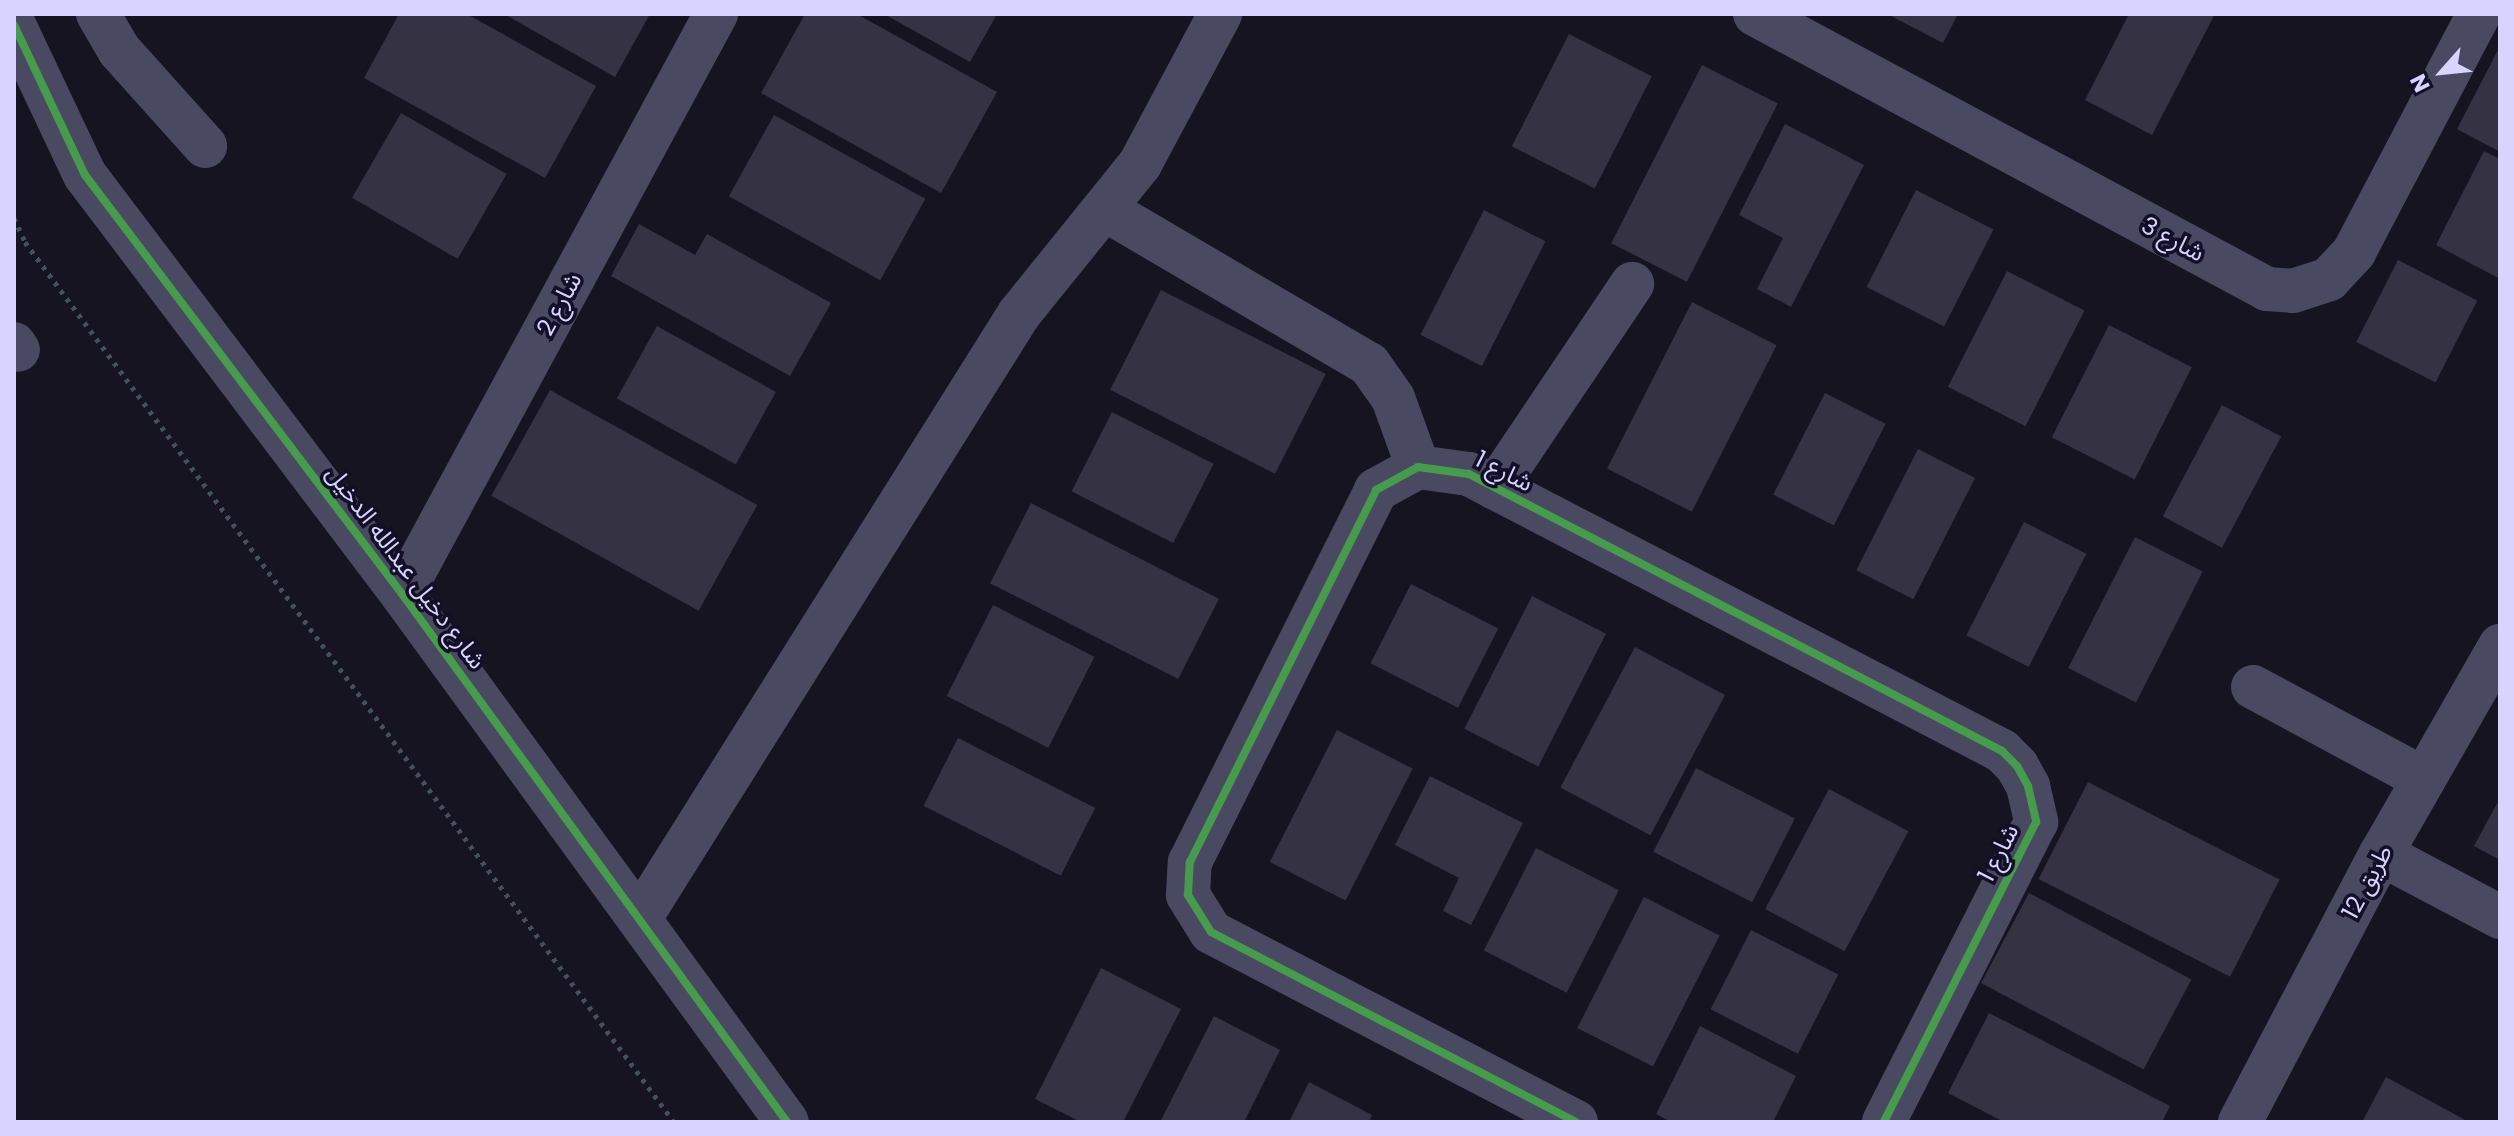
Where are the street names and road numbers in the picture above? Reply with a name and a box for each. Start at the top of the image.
street label: شارع 3 [2137,210,2209,268]
street label: شارع 2 [531,268,587,340]
street label: شارع 1 [1470,444,1538,498]
street label: شارع دخيل عبدالله الدخيل [320,460,492,674]
street label: شارع 1 [1971,819,2025,887]
street label: طريق 12 [2336,840,2398,924]

